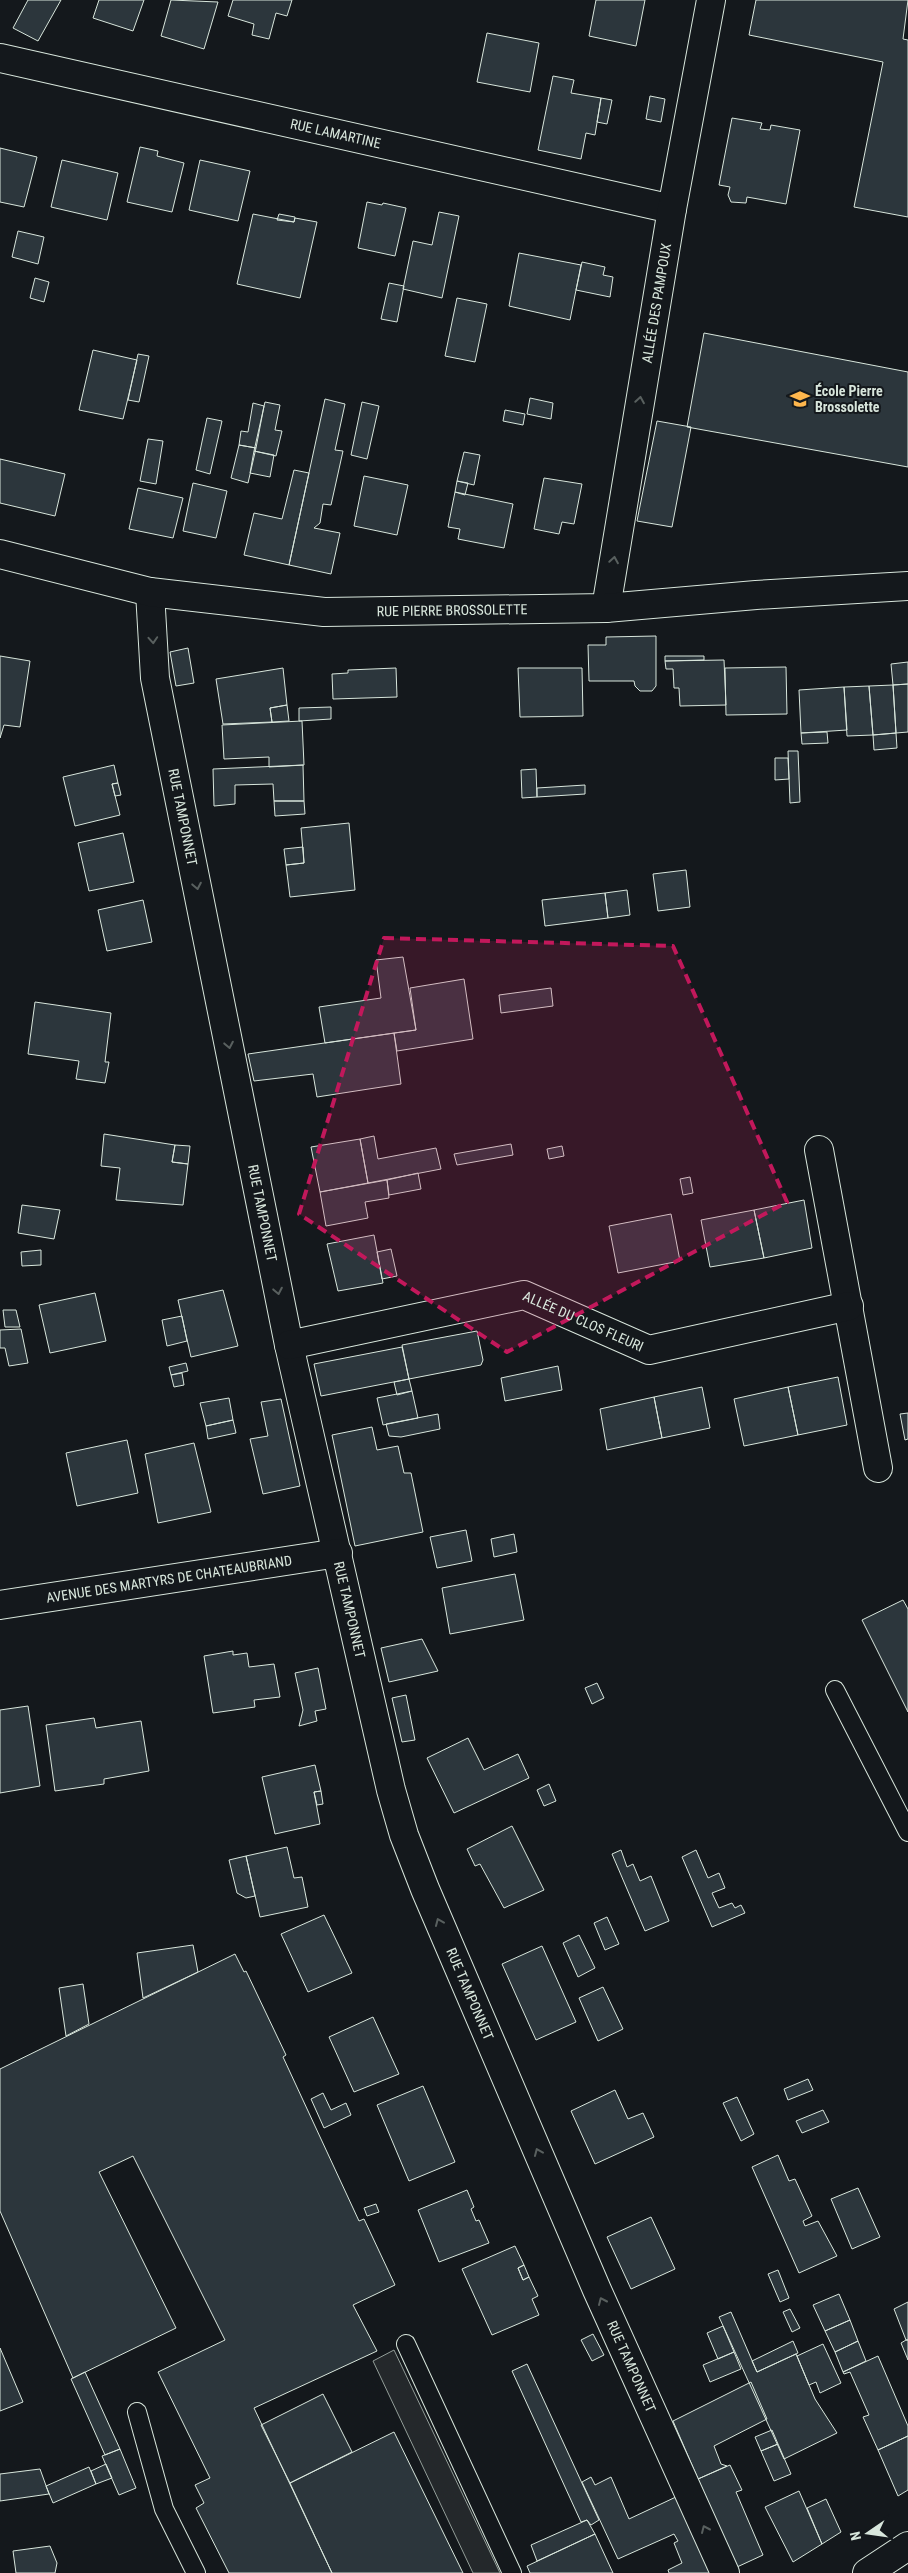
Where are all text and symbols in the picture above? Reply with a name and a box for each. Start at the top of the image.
street label: RUE LAMARTINE [289,115,383,151]
street label: ALLÉE DES PAMPOUX [639,242,674,364]
place label: École Pierre Brossolette [815,382,883,415]
school or university icon: École Pierre Brossolette [789,388,811,410]
one-way arrow [635,395,645,404]
one-way arrow [608,556,619,564]
street label: RUE PIERRE BROSSOLETTE [377,601,528,619]
one-way arrow [147,637,158,645]
street label: RUE TAMPONNET [165,767,200,867]
one-way arrow [191,882,201,891]
one-way arrow [223,1041,233,1050]
street label: RUE TAMPONNET [245,1163,280,1263]
one-way arrow [272,1286,282,1295]
street label: ALLÉE DU CLOS FLEURI [521,1288,646,1355]
street label: AVENUE DES MARTYRS DE CHATEAUBRIAND [45,1552,293,1606]
street label: RUE TAMPONNET [331,1560,368,1660]
one-way arrow [434,1918,445,1927]
street label: RUE TAMPONNET [443,1945,497,2042]
one-way arrow [533,2148,544,2157]
one-way arrow [598,2297,609,2306]
street label: RUE TAMPONNET [604,2318,659,2415]
north arrow [843,2508,893,2558]
one-way arrow [701,2525,712,2534]
text: N [847,2530,864,2542]

